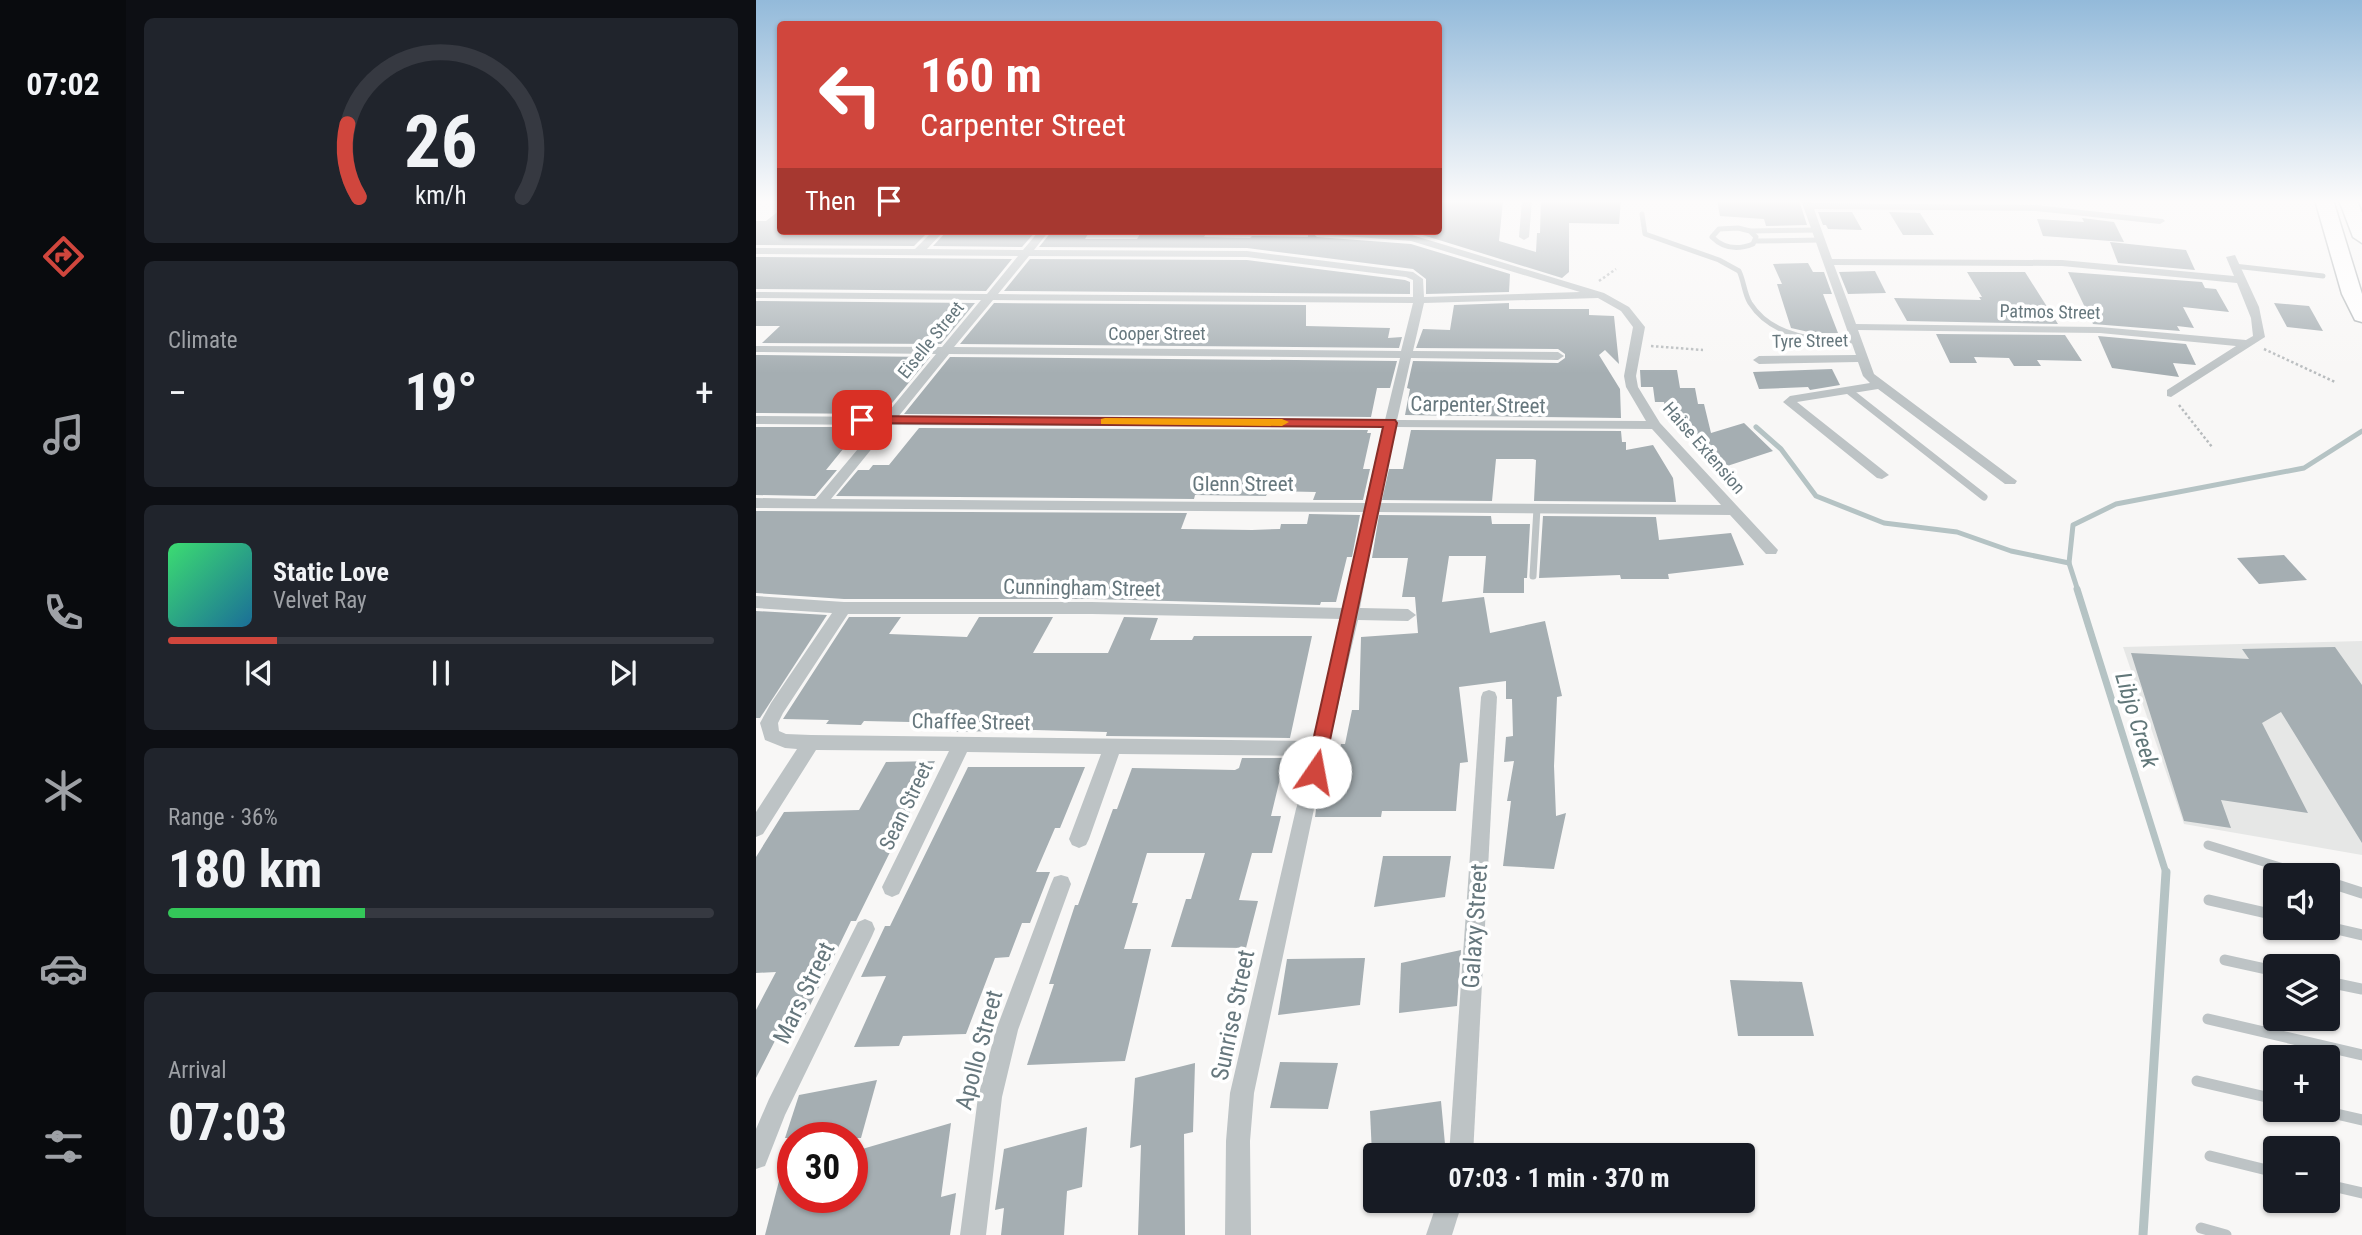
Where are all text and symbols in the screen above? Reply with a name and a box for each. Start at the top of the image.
text: 160 m [920,47,1042,104]
icon: left [805,49,896,140]
text: 07:02 [26,65,100,103]
text: 26 [404,99,478,185]
text: Carpenter Street [920,106,1126,144]
text: km/h [415,181,467,210]
icon: arrive [870,182,908,220]
text: Then [805,186,856,216]
icon: directions [39,232,88,281]
street label: Eiselle Street [893,297,968,382]
street label: Patmos Street [1999,300,2101,323]
street label: Cooper Street [1108,323,1206,344]
text: Climate [168,327,238,354]
street label: Tyre Street [1772,329,1848,352]
text: 19° [405,362,477,423]
text: − [168,371,187,415]
text: + [695,371,714,415]
pin [832,390,892,450]
street label: Carpenter Street [1410,392,1546,418]
street label: Haise Extension [1659,398,1750,498]
icon: arrive [843,401,881,439]
icon: music [39,410,88,459]
street label: Glenn Street [1192,472,1294,496]
text: Static Love [273,557,389,587]
street label: Cunningham Street [1003,575,1161,601]
text: Velvet Ray [273,587,367,614]
icon: phone [39,588,88,637]
icon: previous [240,654,278,692]
icon: pause [422,654,460,692]
icon: next [604,654,642,692]
water label: Libjo Creek [2109,669,2164,772]
street label: Chaffee Street [911,709,1031,735]
position arrow [1278,735,1352,809]
street label: Sean Street [874,758,938,854]
icon: climate [39,766,88,815]
text: Range · 36% [168,804,278,831]
text: 180 km [168,839,322,900]
street label: Galaxy Street [1457,863,1493,989]
map controls [2263,863,2340,1213]
button: sound [2263,863,2340,940]
street label: Mars Street [767,938,841,1048]
icon: car [39,944,88,993]
street label: Sunrise Street [1206,947,1260,1083]
button: layers [2263,954,2340,1031]
street label: Apollo Street [950,987,1008,1113]
button: + [2263,1045,2340,1122]
text: Arrival [168,1057,227,1084]
text: 07:03 [168,1092,287,1153]
icon: filters [39,1122,88,1171]
speed limit sign: 30 [777,1122,868,1213]
button: − [2263,1136,2340,1213]
text: 07:03 · 1 min · 370 m [1449,1163,1669,1193]

